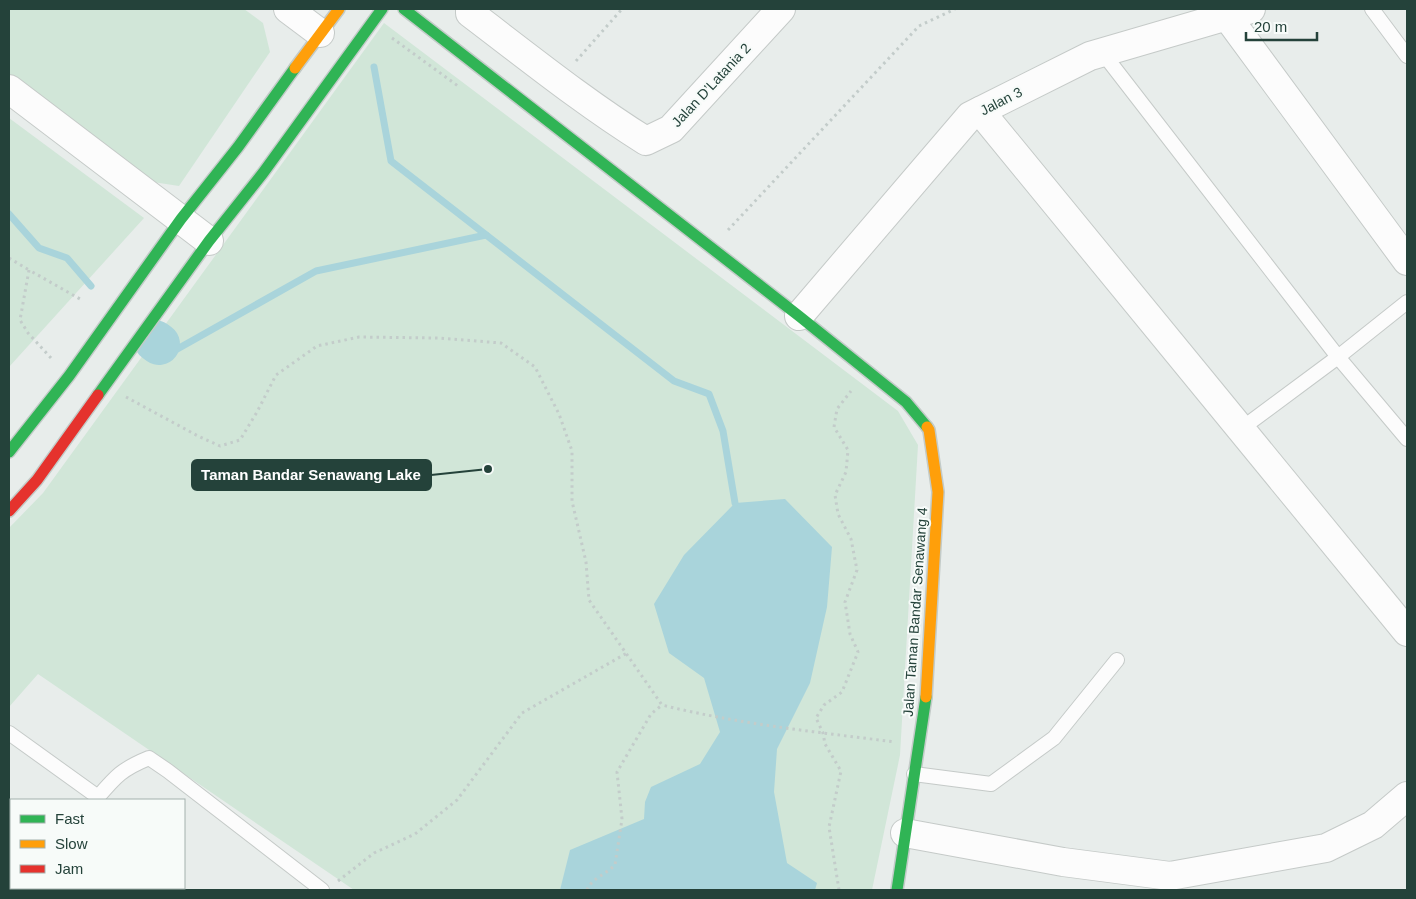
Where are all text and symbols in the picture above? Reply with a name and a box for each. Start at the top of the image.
scale bar [1246,10,1317,42]
text: 20 m [1254,18,1287,35]
street label: Jalan D’Latania 2 [668,40,754,130]
street label: Jalan 3 [977,84,1025,118]
callout: Taman Bandar Senawang Lake [192,460,431,490]
text: Taman Bandar Senawang Lake [201,466,421,483]
street label: Jalan Taman Bandar Senawang 4 [900,507,930,717]
legend [10,799,185,889]
text: Fast [55,810,85,827]
text: Slow [55,835,88,852]
text: Jam [55,860,83,877]

